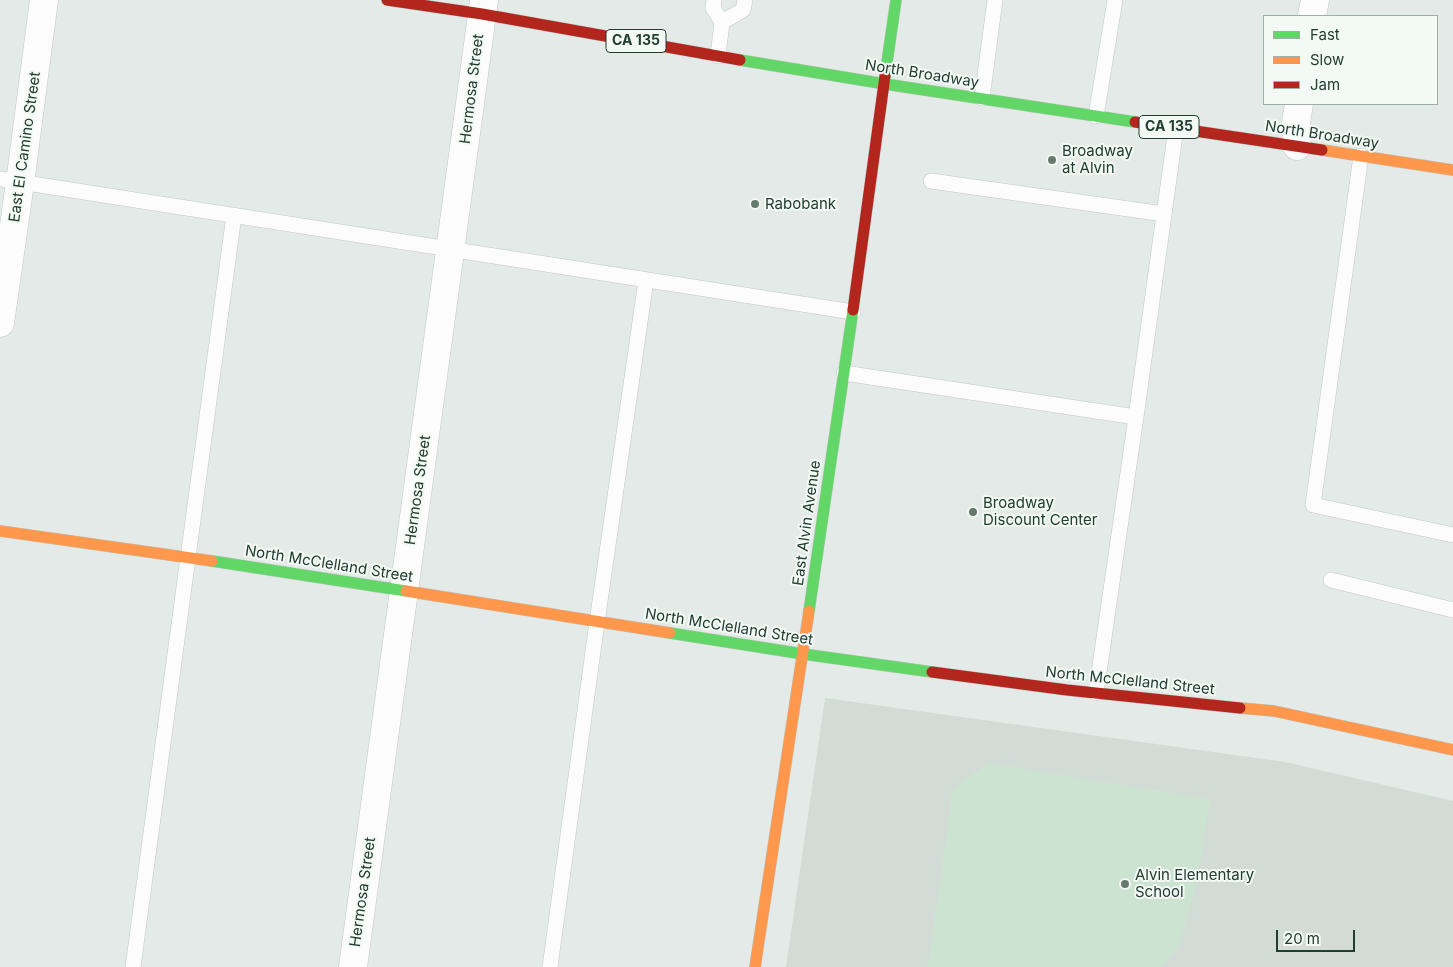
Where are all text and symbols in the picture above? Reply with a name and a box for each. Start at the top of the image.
legend [1263,15,1438,105]
text: Fast [1310,25,1340,44]
road number: CA 135 [606,29,666,52]
street label: Hermosa Street [456,33,488,145]
text: Slow [1310,50,1344,69]
street label: North Broadway [864,56,980,92]
street label: East El Camino Street [6,71,44,223]
text: Jam [1310,75,1340,94]
road number: CA 135 [1139,115,1199,138]
street label: North Broadway [1264,117,1380,153]
place label: Broadway at Alvin [1062,142,1133,177]
marker: Broadway at Alvin [1046,154,1058,166]
place label: Rabobank [765,195,836,213]
marker: Rabobank [749,198,761,210]
street label: Hermosa Street [401,434,435,546]
street label: East Alvin Avenue [789,459,825,587]
place label: Broadway Discount Center [983,494,1098,529]
marker: Broadway Discount Center [967,506,979,518]
street label: North McClelland Street [244,542,414,586]
street label: North McClelland Street [644,605,814,649]
street label: North McClelland Street [1045,663,1215,699]
street label: Hermosa Street [346,836,380,948]
place label: Alvin Elementary School [1135,866,1254,901]
marker: Alvin Elementary School [1119,878,1131,890]
scale bar [1278,920,1357,952]
text: 20 m [1284,929,1320,948]

